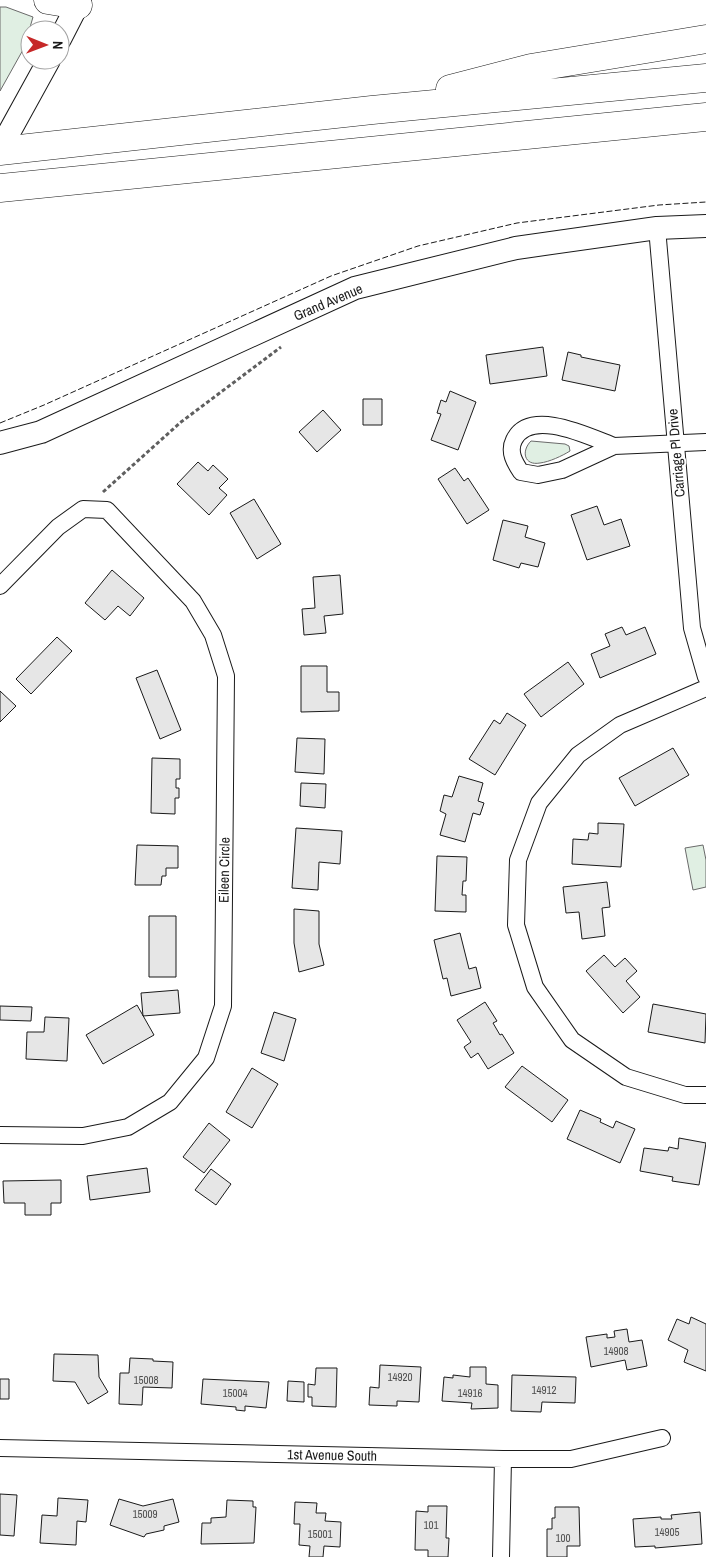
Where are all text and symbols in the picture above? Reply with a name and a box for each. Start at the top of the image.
north arrow [20,20,70,70]
text: N [49,41,67,50]
street label: Grand Avenue [291,279,365,325]
street label: Carriage Pl Drive [663,408,689,498]
street label: Eileen Circle [214,837,234,903]
house number: 14908 [603,1344,629,1358]
house number: 14920 [387,1370,413,1384]
house number: 15008 [133,1373,159,1387]
house number: 14912 [531,1383,557,1397]
house number: 15004 [222,1386,248,1400]
house number: 14916 [457,1386,483,1400]
street label: 1st Avenue South [287,1445,377,1465]
house number: 15009 [132,1507,158,1521]
house number: 101 [423,1518,439,1532]
house number: 14905 [654,1525,680,1539]
house number: 15001 [307,1527,333,1541]
house number: 100 [555,1531,571,1545]

